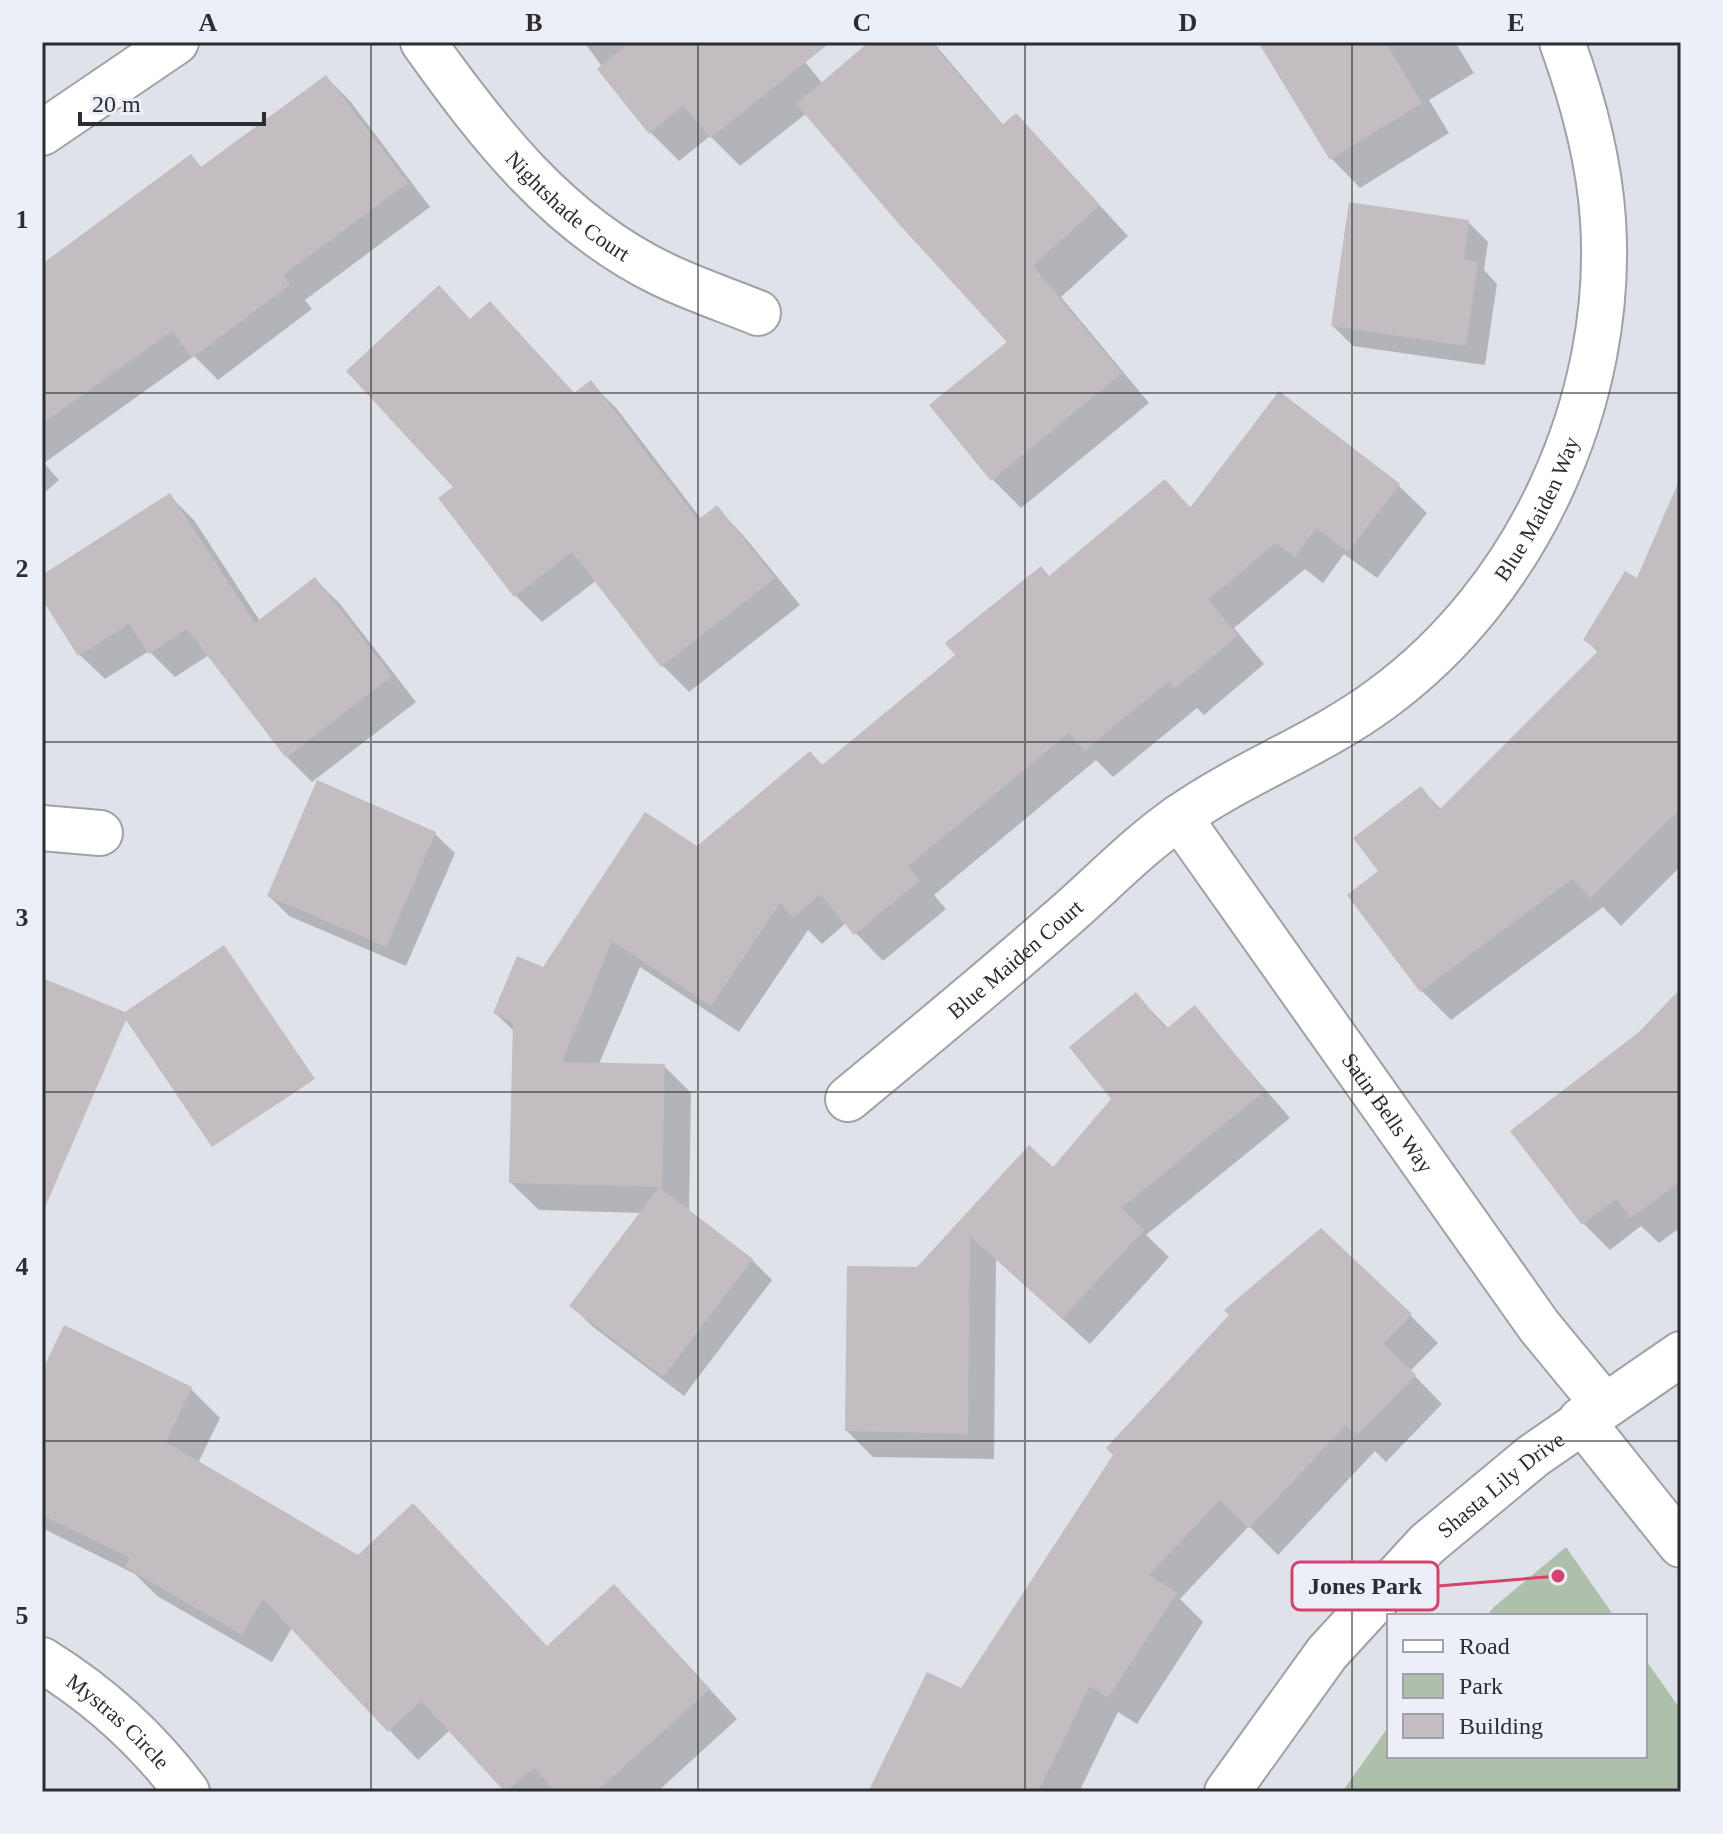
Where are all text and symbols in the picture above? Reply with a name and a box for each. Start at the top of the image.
text: A [199,8,218,37]
text: B [525,8,543,37]
text: C [853,8,871,37]
text: D [1179,8,1197,37]
text: E [1507,8,1525,37]
scale bar [80,76,264,126]
text: 20 m [92,91,141,117]
street label: Nightshade Court [501,146,634,266]
text: 1 [16,205,29,234]
street label: Blue Maiden Way [1489,433,1583,586]
text: 2 [16,554,29,583]
street label: Blue Maiden Court [942,894,1088,1024]
text: 3 [16,903,29,932]
street label: Satin Bells Way [1337,1048,1439,1177]
text: 4 [16,1252,29,1281]
street label: Shasta Lily Drive [1432,1426,1569,1543]
callout: Jones Park [1292,1562,1438,1610]
text: Jones Park [1308,1573,1423,1599]
text: 5 [16,1601,29,1630]
legend [1387,1614,1647,1758]
text: Road [1459,1633,1510,1659]
street label: Mystras Circle [62,1668,175,1774]
text: Park [1459,1673,1503,1699]
text: Building [1459,1713,1543,1739]

